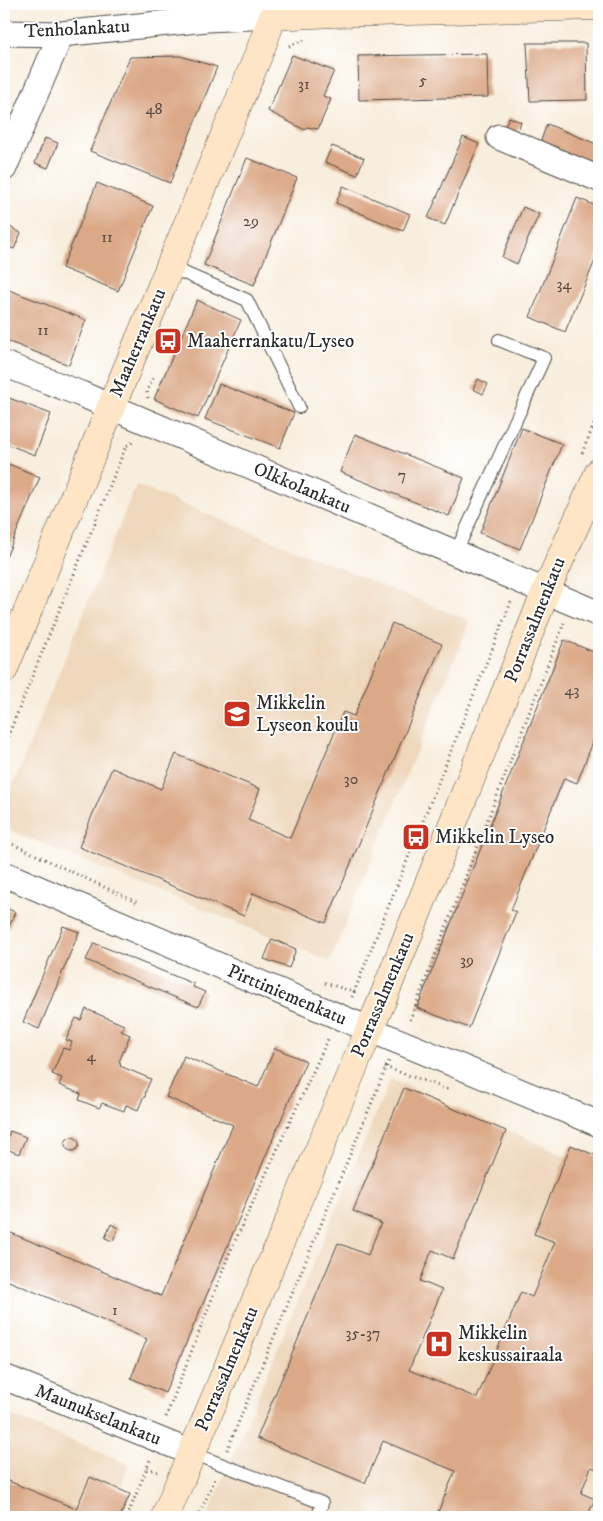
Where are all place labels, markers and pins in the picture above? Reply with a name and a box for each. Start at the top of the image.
bus stop icon: Maaherrankatu/Lyseo [153,326,183,356]
place label: Maaherrankatu/Lyseo [187,330,354,353]
place label: Mikkelin Lyseon koulu [256,692,358,737]
school or university icon: Mikkelin Lyseon koulu [222,699,252,729]
bus stop icon: Mikkelin Lyseo [401,822,431,852]
place label: Mikkelin Lyseo [435,826,554,849]
place label: Mikkelin keskussairaala [458,1322,563,1367]
hospital icon: Mikkelin keskussairaala [424,1329,454,1359]

